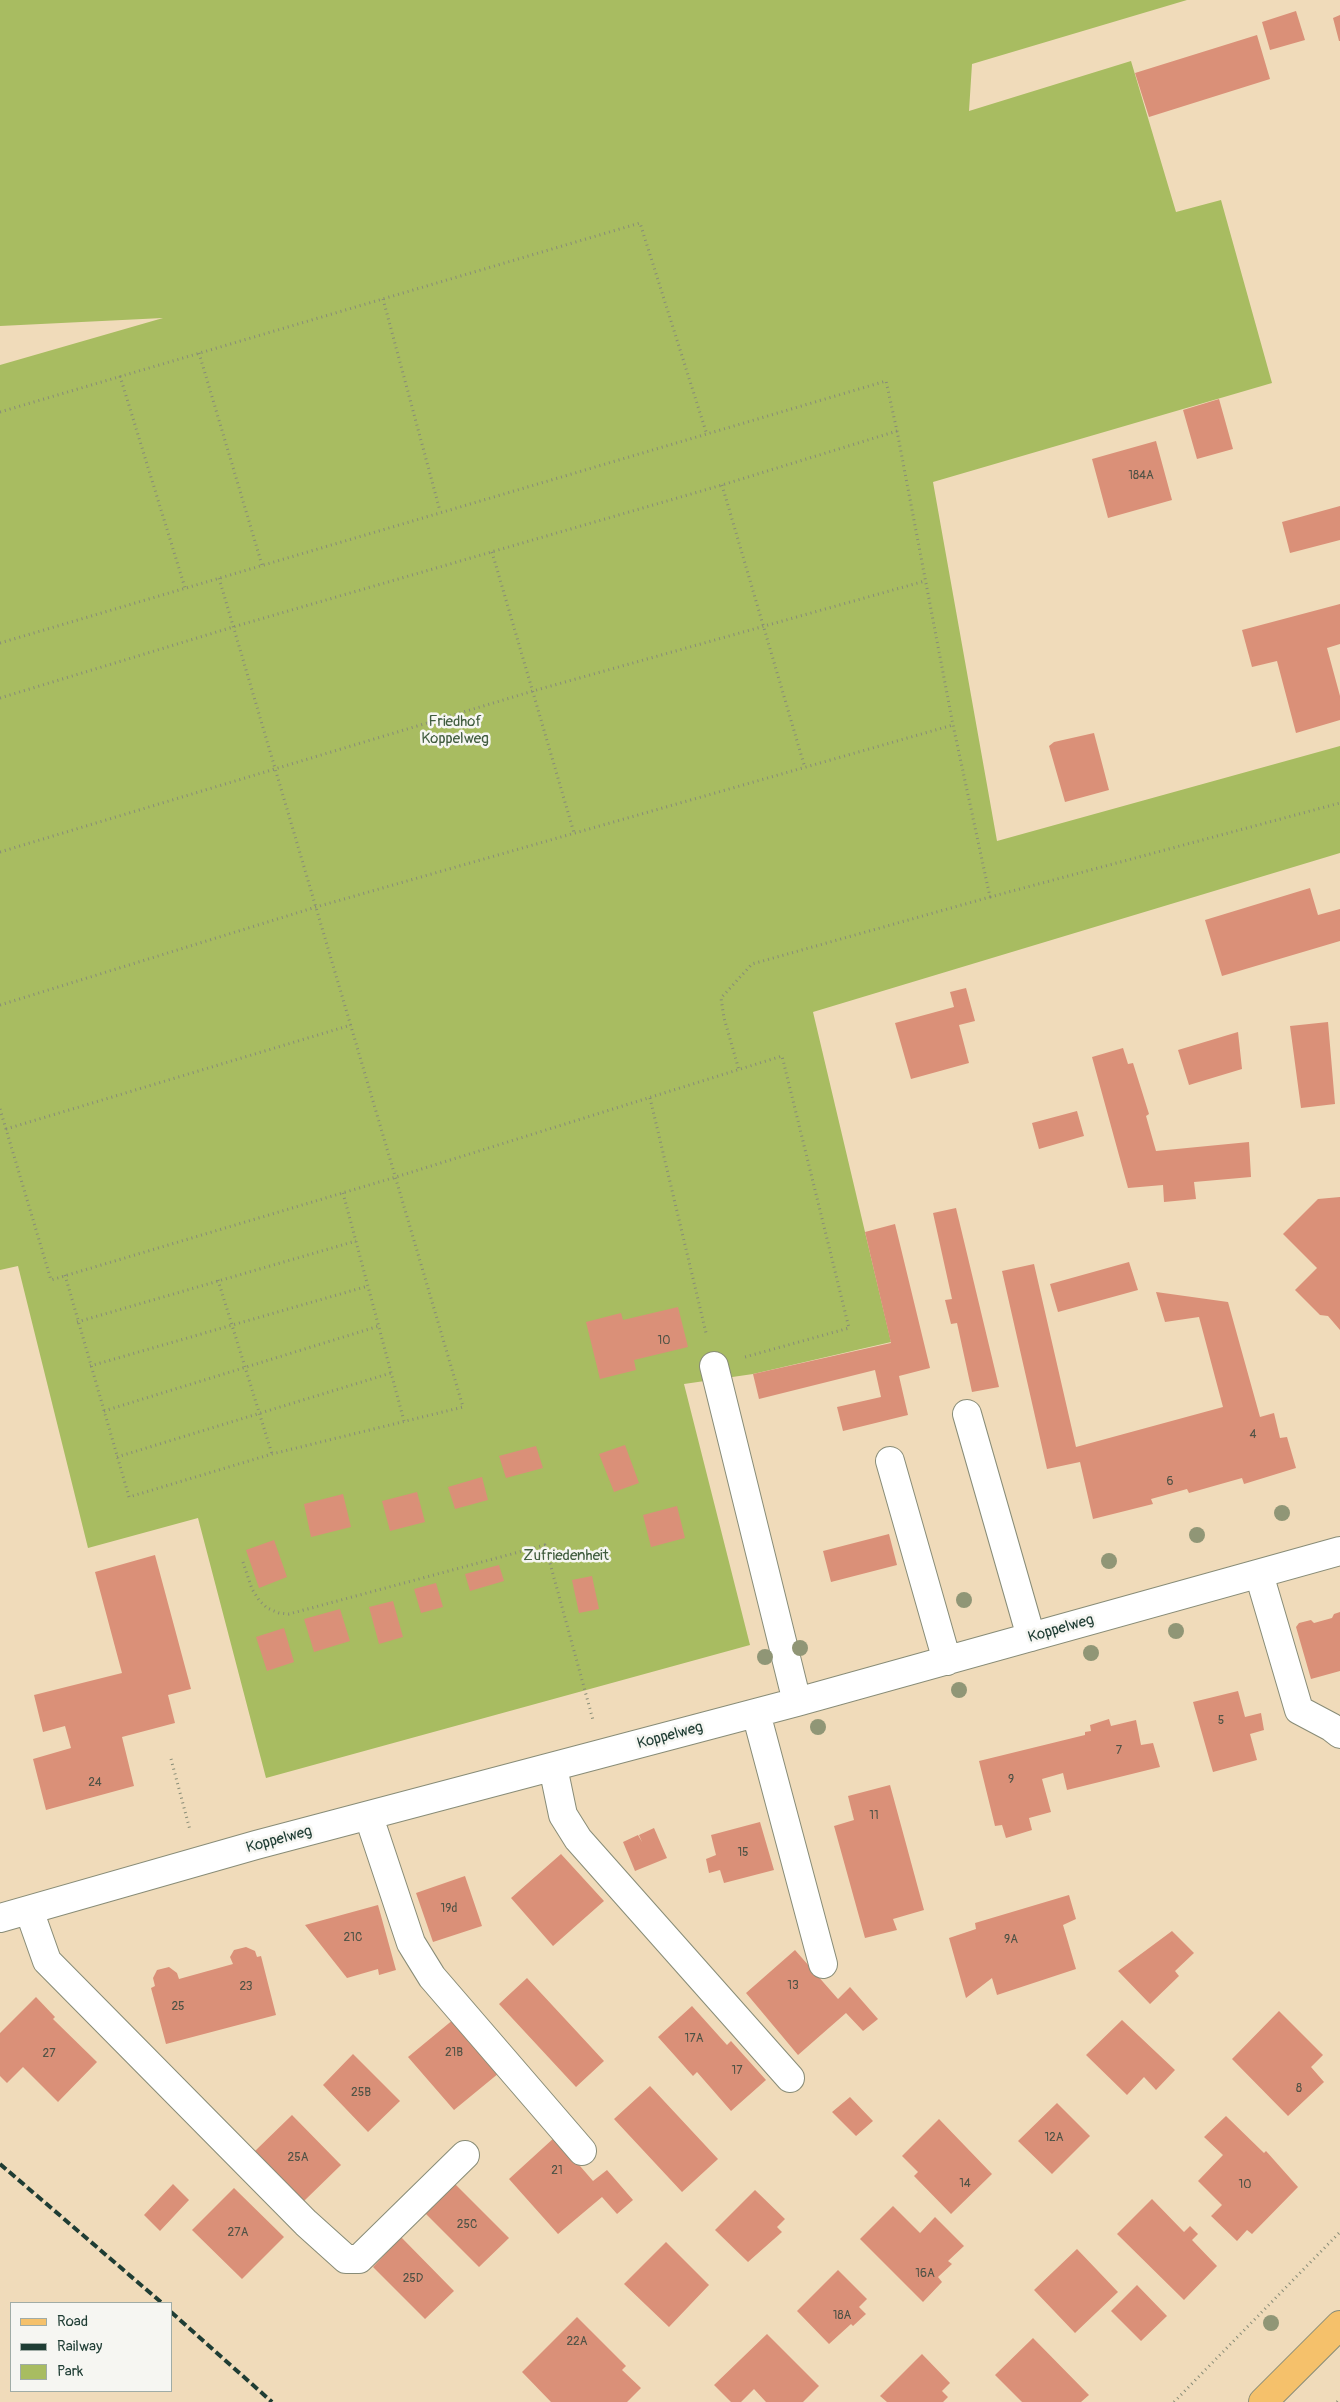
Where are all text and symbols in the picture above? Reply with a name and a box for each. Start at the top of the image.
house number: 184A [1128,469,1154,483]
park label: Friedhof Koppelweg [421,713,489,748]
house number: 10 [658,1334,670,1348]
house number: 4 [1250,1428,1256,1442]
house number: 6 [1167,1475,1173,1489]
park label: Zufriedenheit [523,1547,609,1565]
street label: Koppelweg [1026,1611,1096,1647]
house number: 5 [1218,1714,1224,1728]
street label: Koppelweg [635,1719,705,1753]
house number: 7 [1116,1744,1122,1758]
house number: 9 [1008,1773,1014,1787]
house number: 24 [88,1776,102,1790]
house number: 11 [869,1809,879,1823]
street label: Koppelweg [244,1823,314,1857]
house number: 15 [737,1846,749,1860]
house number: 19d [441,1902,457,1916]
house number: 21C [344,1931,362,1945]
house number: 9A [1004,1933,1018,1947]
house number: 13 [787,1979,799,1993]
house number: 23 [239,1980,253,1994]
house number: 25 [171,2000,185,2014]
house number: 17A [685,2032,703,2046]
house number: 21B [445,2046,463,2060]
house number: 27 [42,2047,56,2061]
house number: 17 [731,2064,743,2078]
house number: 8 [1296,2082,1302,2096]
house number: 25B [351,2086,371,2100]
house number: 12A [1044,2131,1064,2145]
house number: 25A [288,2151,308,2165]
house number: 21 [551,2164,563,2178]
house number: 14 [959,2177,971,2191]
house number: 10 [1239,2178,1251,2192]
house number: 25C [457,2218,477,2232]
house number: 27A [228,2226,248,2240]
house number: 16A [915,2267,935,2281]
house number: 25D [403,2272,423,2286]
legend [10,2302,172,2392]
house number: 18A [833,2309,851,2323]
text: Road [57,2312,88,2331]
house number: 22A [566,2335,588,2349]
text: Railway [57,2337,102,2356]
text: Park [57,2362,83,2381]

